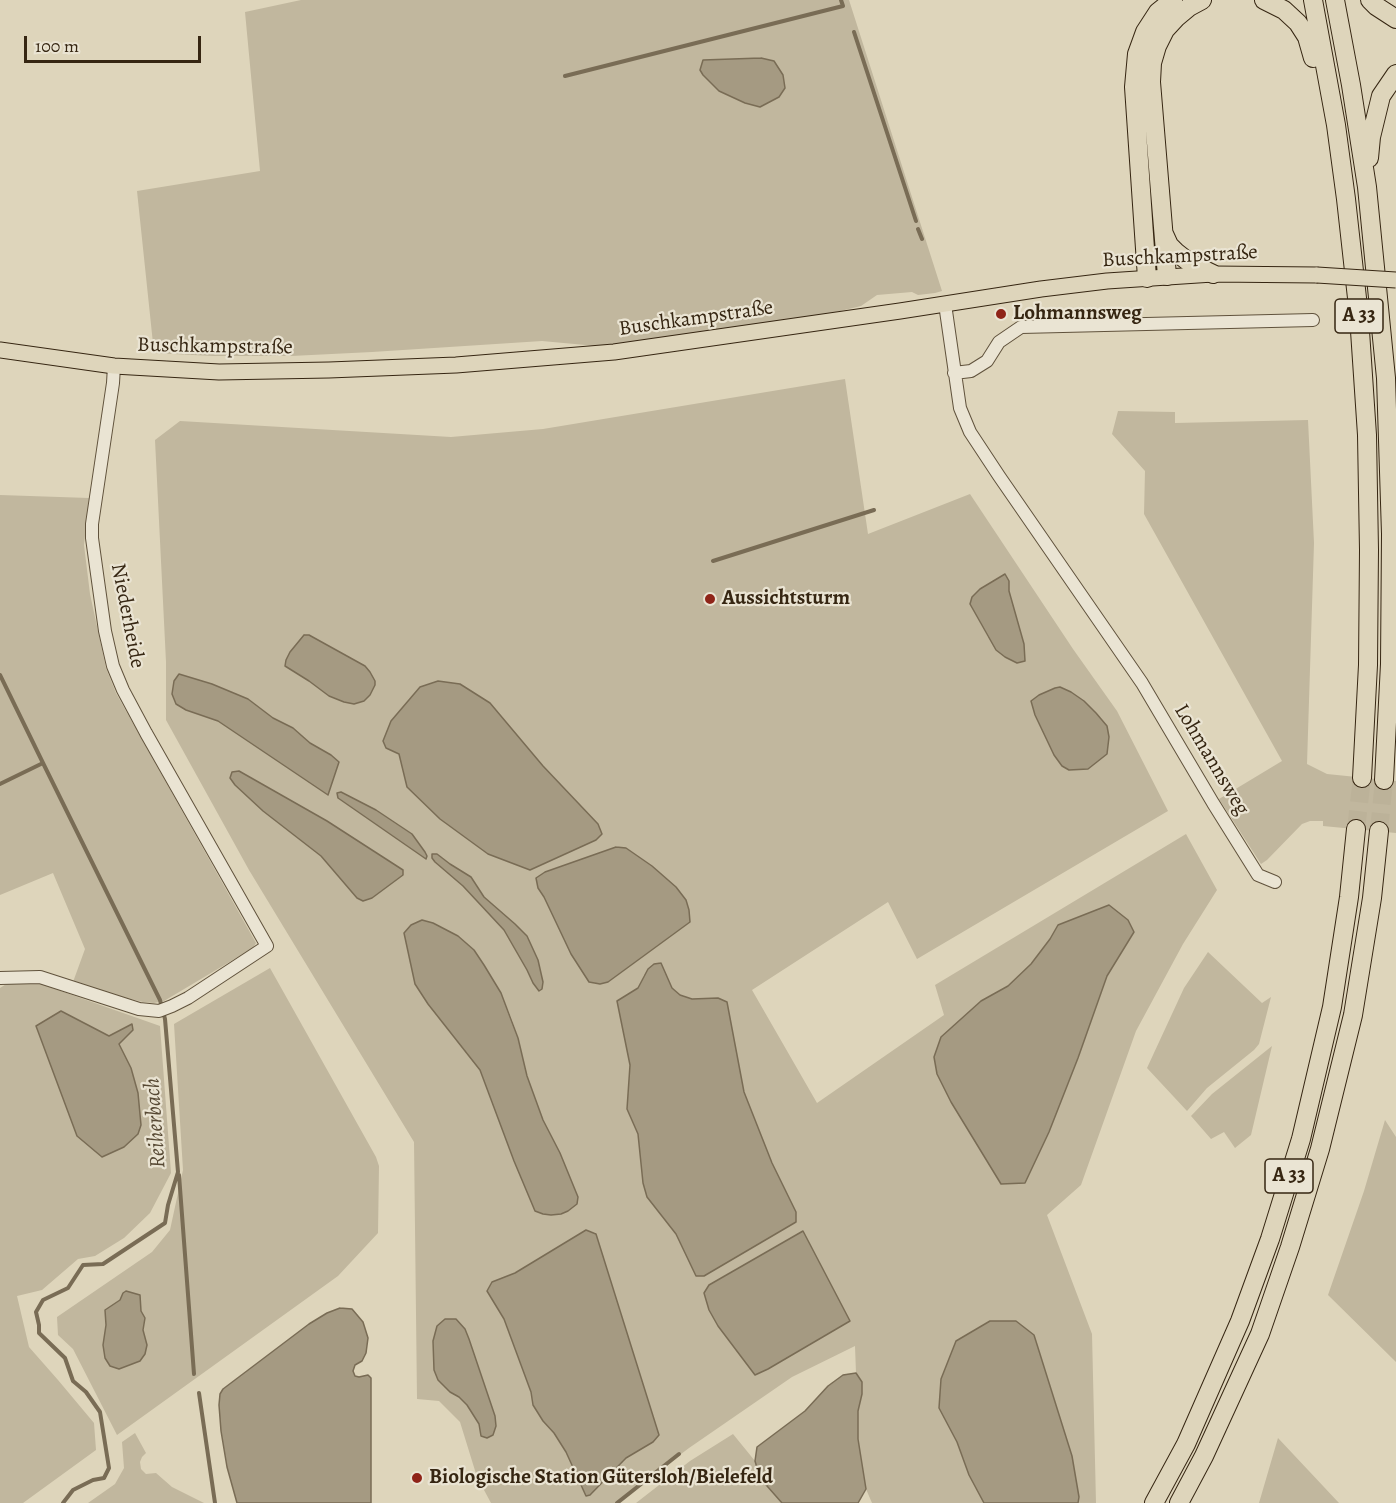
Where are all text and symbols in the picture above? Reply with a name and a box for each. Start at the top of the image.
scale bar [27,24,204,62]
text: 100 m [35,34,79,58]
street label: Buschkampstraße [1102,240,1258,274]
street label: Buschkampstraße [617,296,775,342]
road number: A 33 [1335,299,1383,333]
place label: Lohmannsweg [1013,301,1142,327]
marker: Lohmannsweg [994,307,1008,321]
street label: Buschkampstraße [137,333,293,361]
street label: Niederheide [105,561,149,671]
place label: Aussichtsturm [722,586,850,612]
marker: Aussichtsturm [703,592,717,606]
street label: Lohmannsweg [1168,700,1254,820]
water label: Reiherbach [140,1077,172,1169]
road number: A 33 [1265,1159,1313,1193]
place label: Biologische Station Gütersloh/Bielefeld [429,1465,773,1491]
marker: Biologische Station Gütersloh/Bielefeld [410,1471,424,1485]

